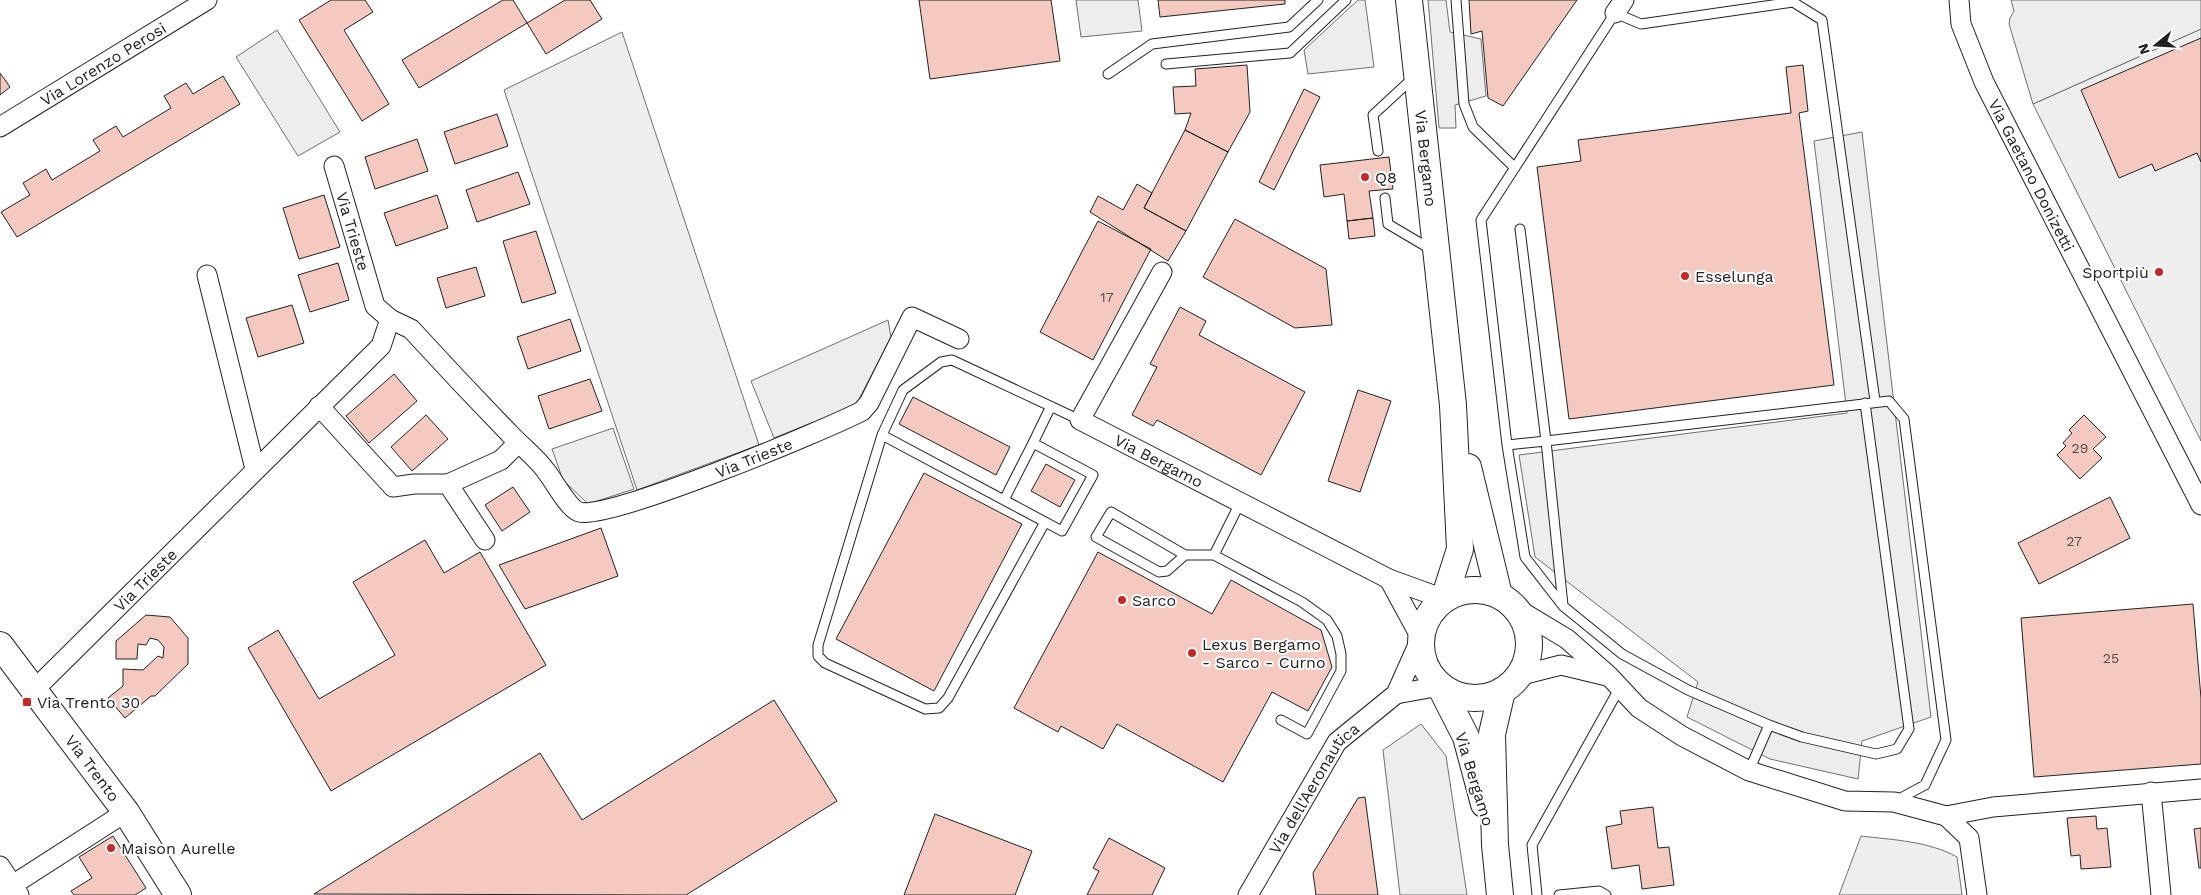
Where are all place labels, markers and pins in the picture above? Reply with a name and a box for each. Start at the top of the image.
place label: Q8 [1375,168,1397,187]
marker: Q8 [1359,171,1371,183]
place label: Sportpiù [2082,263,2149,282]
marker: Sportpiù [2153,266,2165,278]
place label: Esselunga [1695,267,1774,286]
marker: Esselunga [1679,270,1691,282]
place label: Sarco [1132,591,1176,610]
marker: Sarco [1116,594,1128,606]
place label: Lexus Bergamo - Sarco - Curno [1202,635,1326,672]
marker: Lexus Bergamo - Sarco - Curno [1186,647,1198,659]
place label: Via Trento 30 [37,693,140,712]
marker: Via Trento 30 [21,696,33,708]
place label: Maison Aurelle [121,839,235,858]
marker: Maison Aurelle [105,842,117,854]

